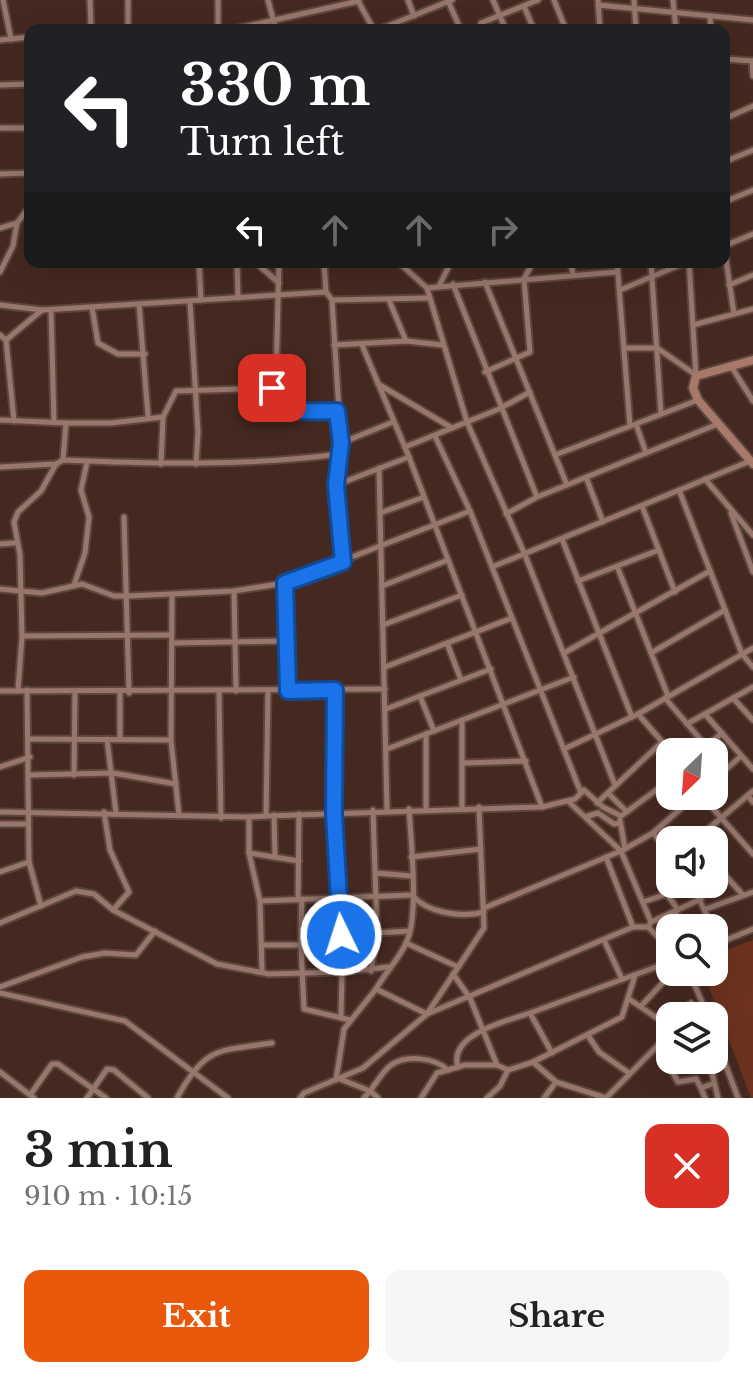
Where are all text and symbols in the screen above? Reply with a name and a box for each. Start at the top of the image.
text: 330 m [180,51,370,120]
icon: left [48,56,152,160]
text: Turn left [180,120,344,165]
icon: left [229,208,273,252]
icon: ahead [313,208,357,252]
icon: ahead [397,208,441,252]
icon: right [481,208,525,252]
pin [238,354,306,422]
icon: arrive [250,366,294,410]
north arrow [656,738,728,810]
map controls [656,738,728,1074]
button: sound [656,826,728,898]
position arrow [299,893,383,977]
button: search [656,914,728,986]
button: layers [656,1002,728,1074]
text: 3 min [24,1120,173,1180]
button: close [645,1124,729,1208]
text: 910 m · 10:15 [24,1180,193,1212]
button: Exit [24,1270,369,1362]
button: Share [385,1270,729,1362]

